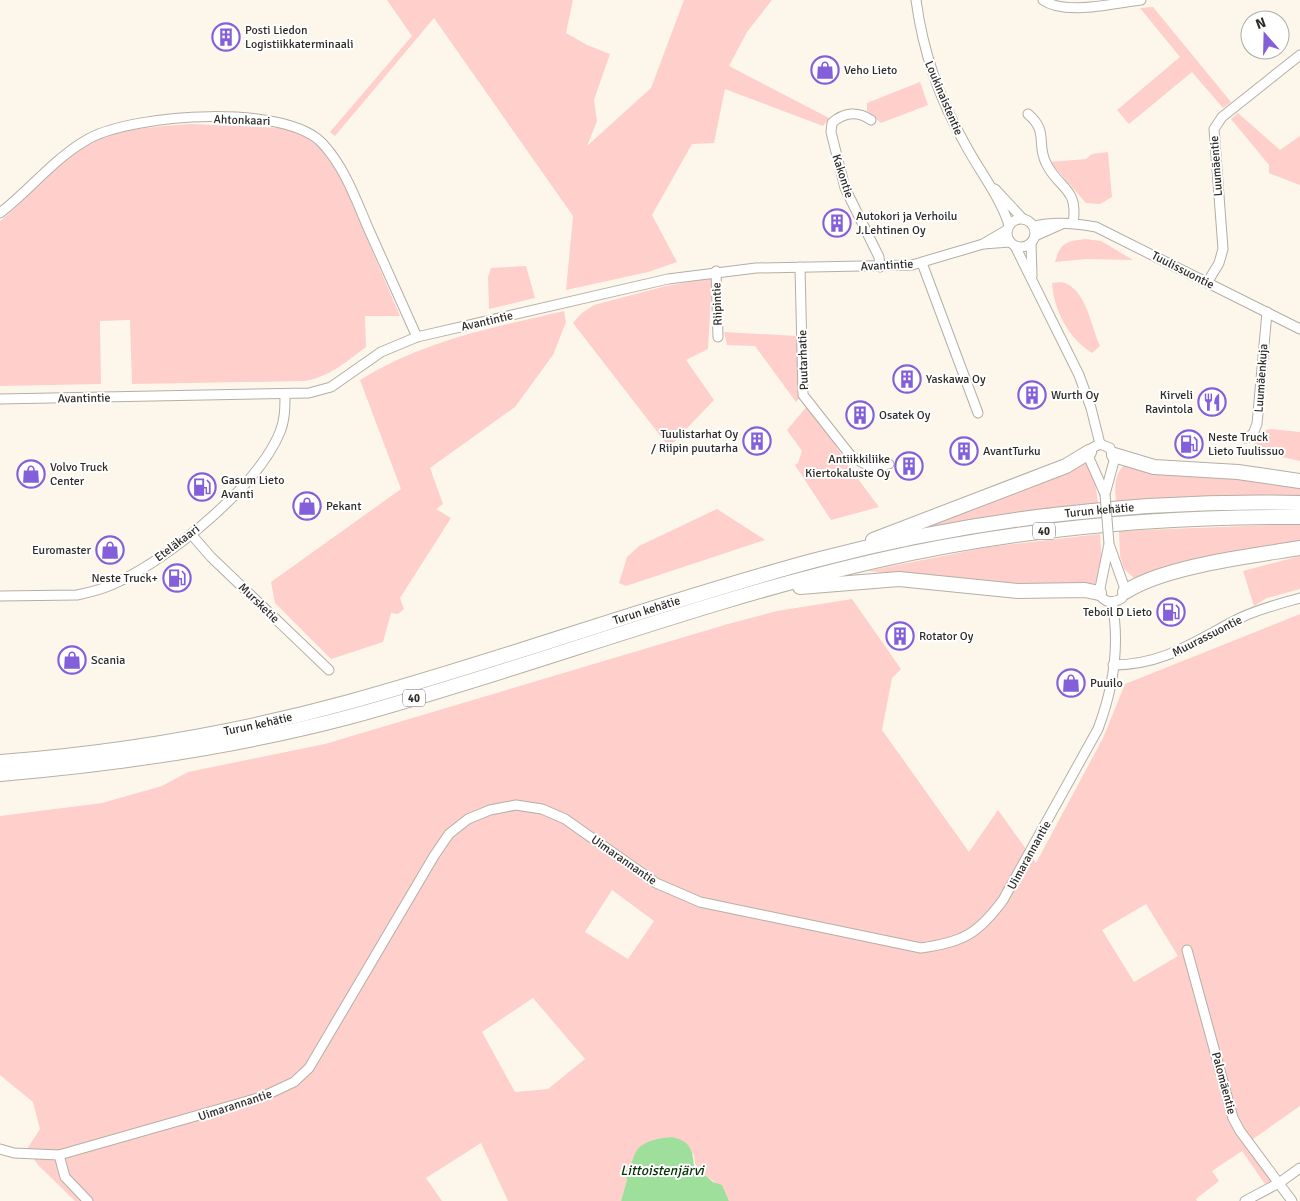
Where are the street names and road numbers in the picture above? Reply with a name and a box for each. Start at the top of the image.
street label: Loukinaistentie [921,59,966,138]
street label: Ahtonkaari [213,112,271,129]
street label: Luumäentie [1207,135,1226,197]
street label: Kakontie [828,152,857,200]
street label: Tuulissuontie [1149,248,1217,293]
street label: Avantintie [860,257,914,274]
street label: Riipintie [709,282,726,326]
street label: Avantintie [460,308,515,335]
street label: Puutarhatie [795,329,812,390]
street label: Luumäenkuja [1252,343,1271,413]
street label: Avantintie [57,391,111,406]
street label: Turun kehätie [1064,500,1135,522]
street label: Eteläkaari [152,522,203,565]
road number: 40 [1033,522,1055,540]
street label: Mursketie [235,580,282,627]
street label: Turun kehätie [611,593,682,628]
street label: Muurassuontie [1170,612,1245,661]
road number: 40 [403,690,425,706]
street label: Turun kehätie [223,710,294,739]
street label: Uimarannantie [1004,818,1055,892]
street label: Uimarannantie [588,832,659,889]
street label: Palomäentie [1208,1050,1239,1116]
street label: Uimarannantie [196,1087,274,1124]

